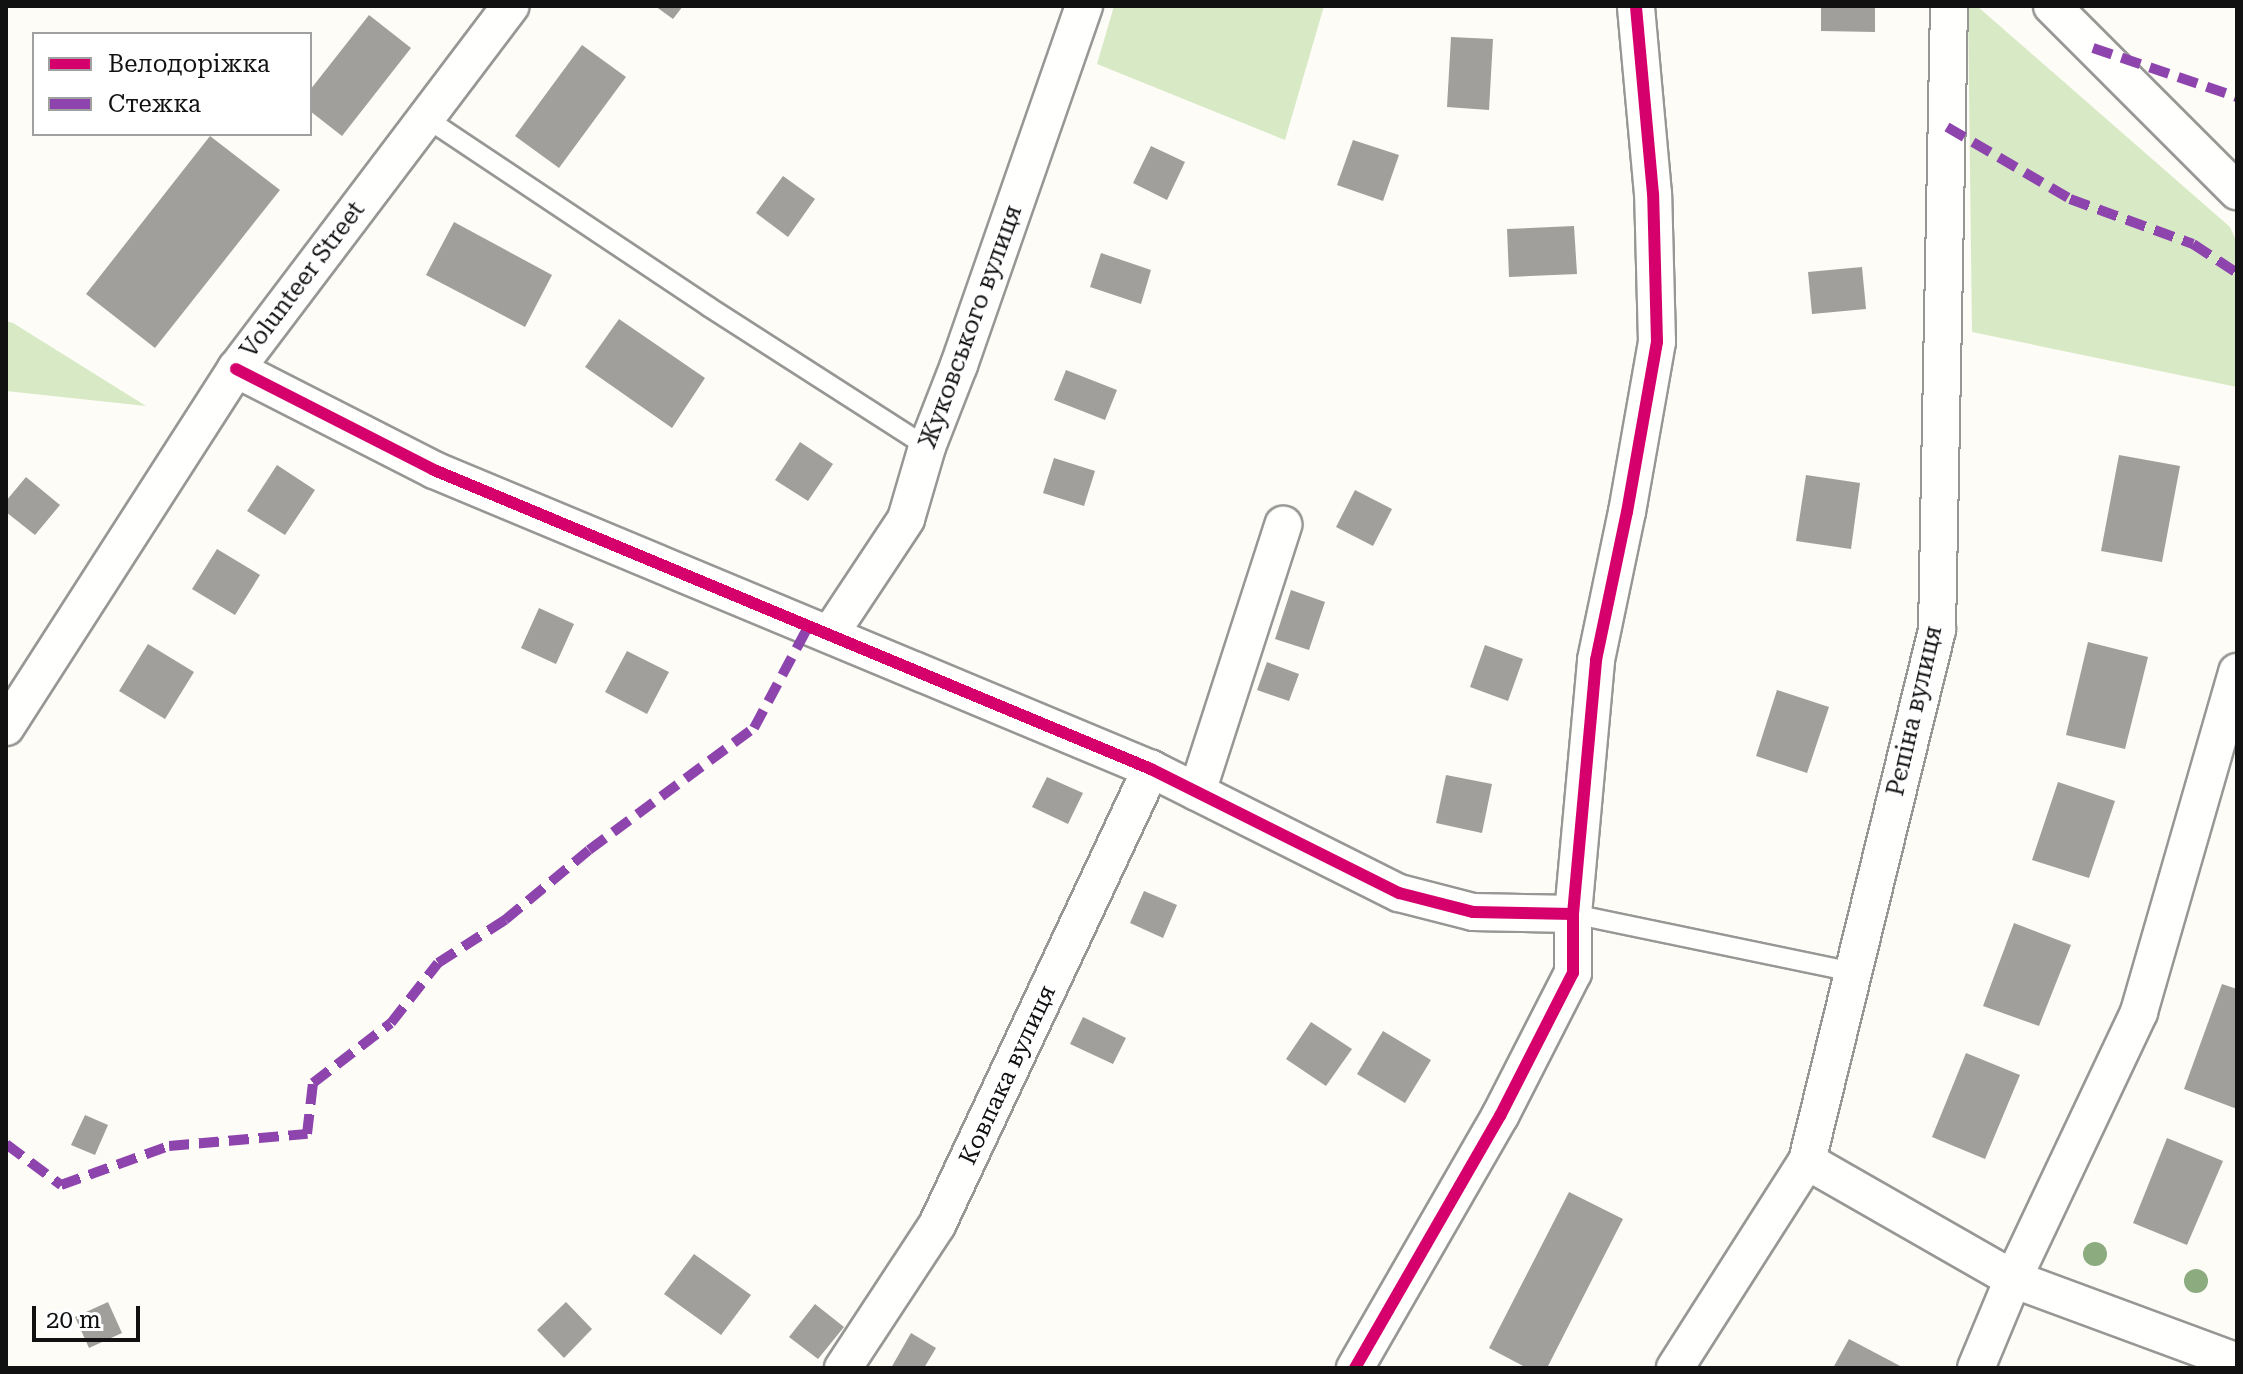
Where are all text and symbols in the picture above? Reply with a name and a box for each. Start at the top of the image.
legend [32,32,312,136]
text: Велодоріжка [108,50,270,78]
text: Стежка [108,90,201,118]
street label: Volunteer Street [235,196,371,364]
street label: Жуковського вулиця [914,201,1028,453]
street label: Рєпіна вулиця [1881,623,1949,799]
street label: Ковпака вулиця [954,981,1062,1169]
scale bar [36,1290,144,1340]
text: 20 m [46,1306,101,1334]

